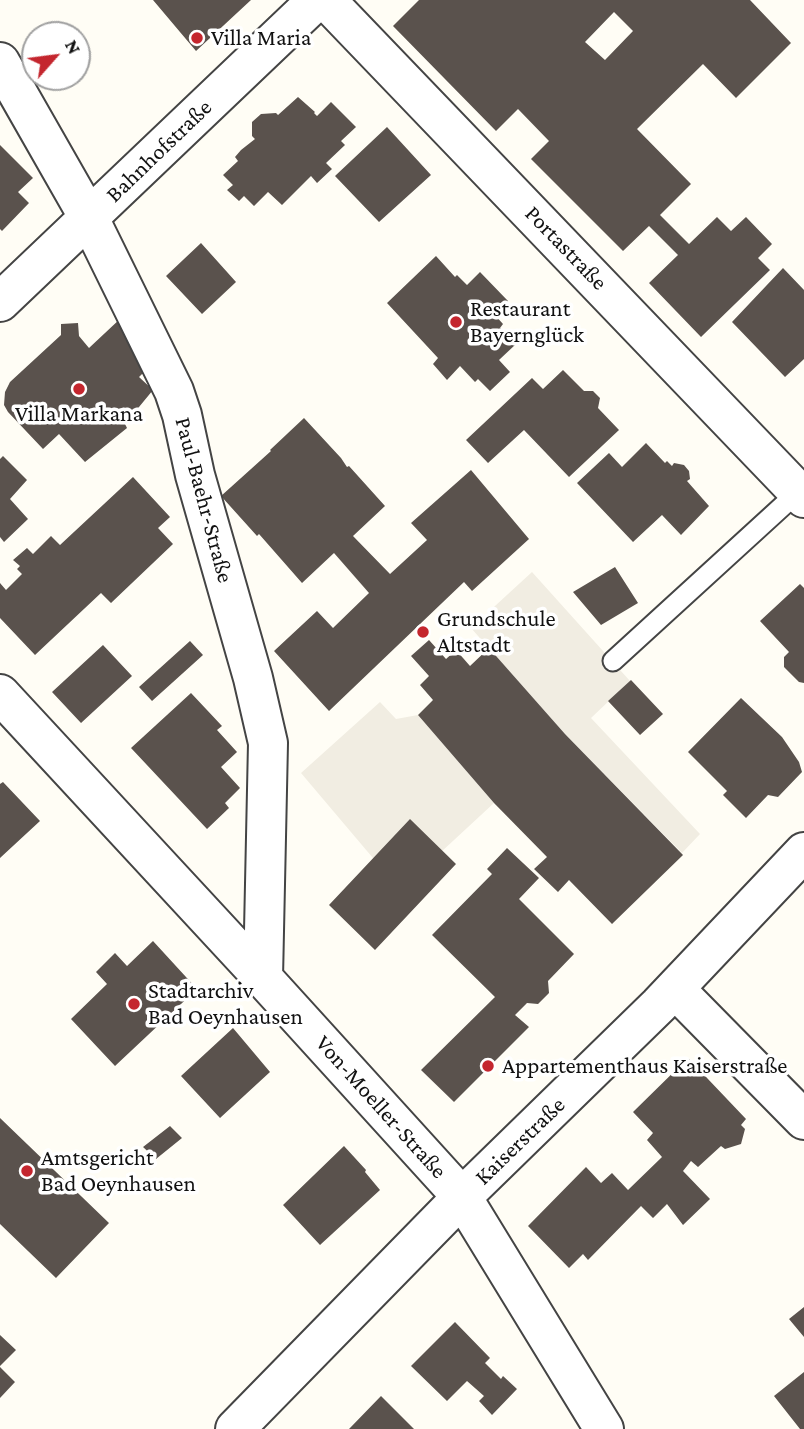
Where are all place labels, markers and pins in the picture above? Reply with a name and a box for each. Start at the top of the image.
place label: Villa Maria [211,24,311,52]
marker: Villa Maria [189,30,205,46]
place label: Restaurant Bayernglück [470,295,584,349]
marker: Restaurant Bayernglück [448,314,464,330]
marker: Villa Markana [71,381,87,397]
place label: Villa Markana [15,400,143,428]
place label: Grundschule Altstadt [437,605,556,659]
marker: Grundschule Altstadt [415,624,431,640]
place label: Stadtarchiv Bad Oeynhausen [148,977,303,1031]
marker: Stadtarchiv Bad Oeynhausen [126,996,142,1012]
place label: Appartementhaus Kaiserstraße [502,1052,787,1080]
marker: Appartementhaus Kaiserstraße [480,1058,496,1074]
place label: Amtsgericht Bad Oeynhausen [41,1144,196,1198]
marker: Amtsgericht Bad Oeynhausen [19,1163,35,1179]

